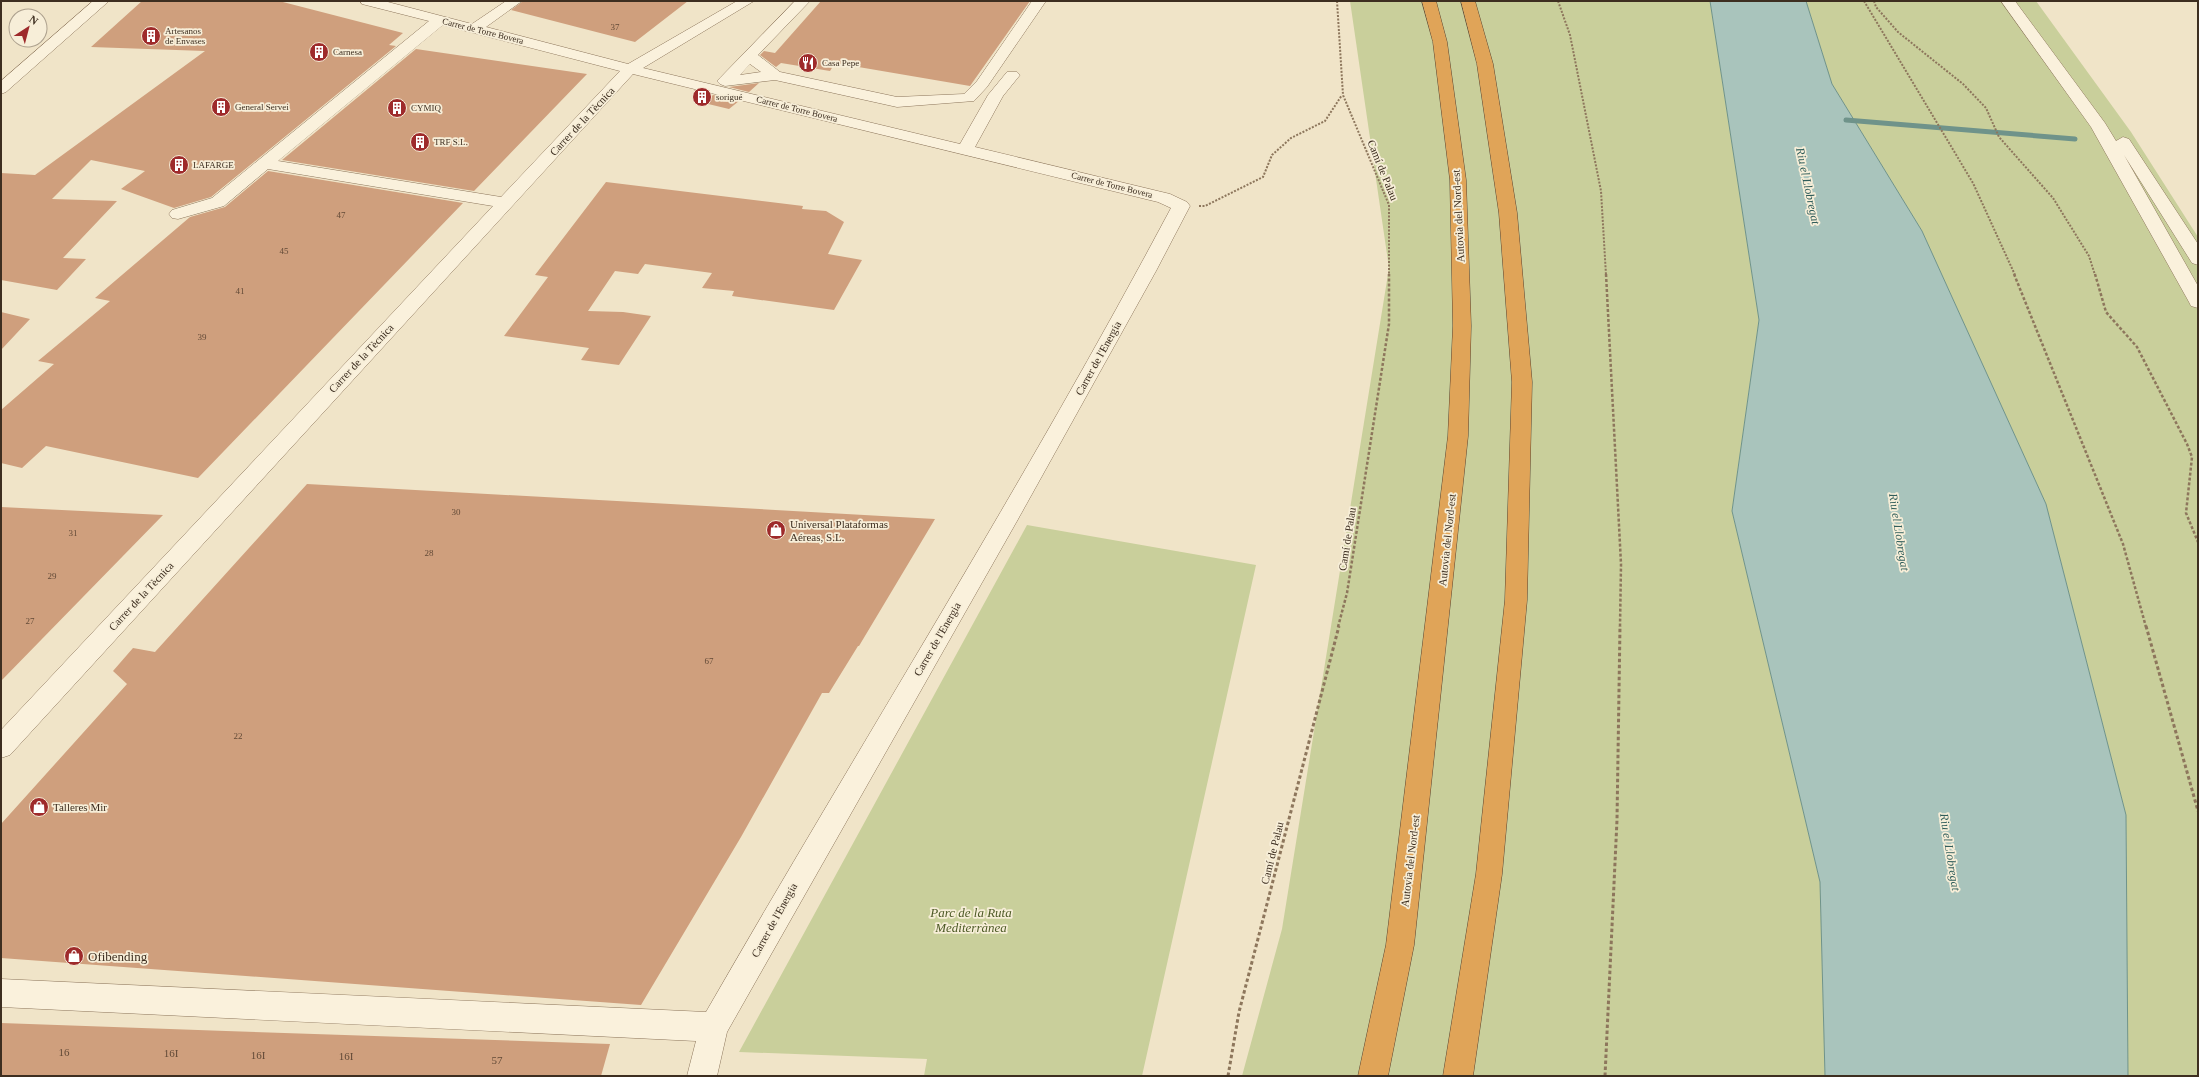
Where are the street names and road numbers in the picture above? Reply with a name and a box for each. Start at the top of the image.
street label: Carrer de Torre Bovera [441,16,525,46]
street label: Carrer de la Tècnica [547,84,617,158]
street label: Carrer de Torre Bovera [755,94,839,124]
street label: Camí de Palau [1365,138,1401,202]
street label: Autovia del Nord-est [1450,169,1466,263]
street label: Carrer de Torre Bovera [1070,170,1154,200]
street label: Carrer de l'Energia [1073,319,1123,397]
street label: Carrer de la Tècnica [326,321,396,395]
street label: Autovia del Nord-est [1436,493,1458,587]
street label: Camí de Palau [1336,506,1358,572]
street label: Carrer de la Tècnica [106,559,176,633]
street label: Carrer de l'Energia [911,600,963,678]
street label: Autovia del Nord-est [1398,814,1422,908]
street label: Camí de Palau [1258,820,1286,886]
street label: Carrer de l'Energia [749,881,799,959]

